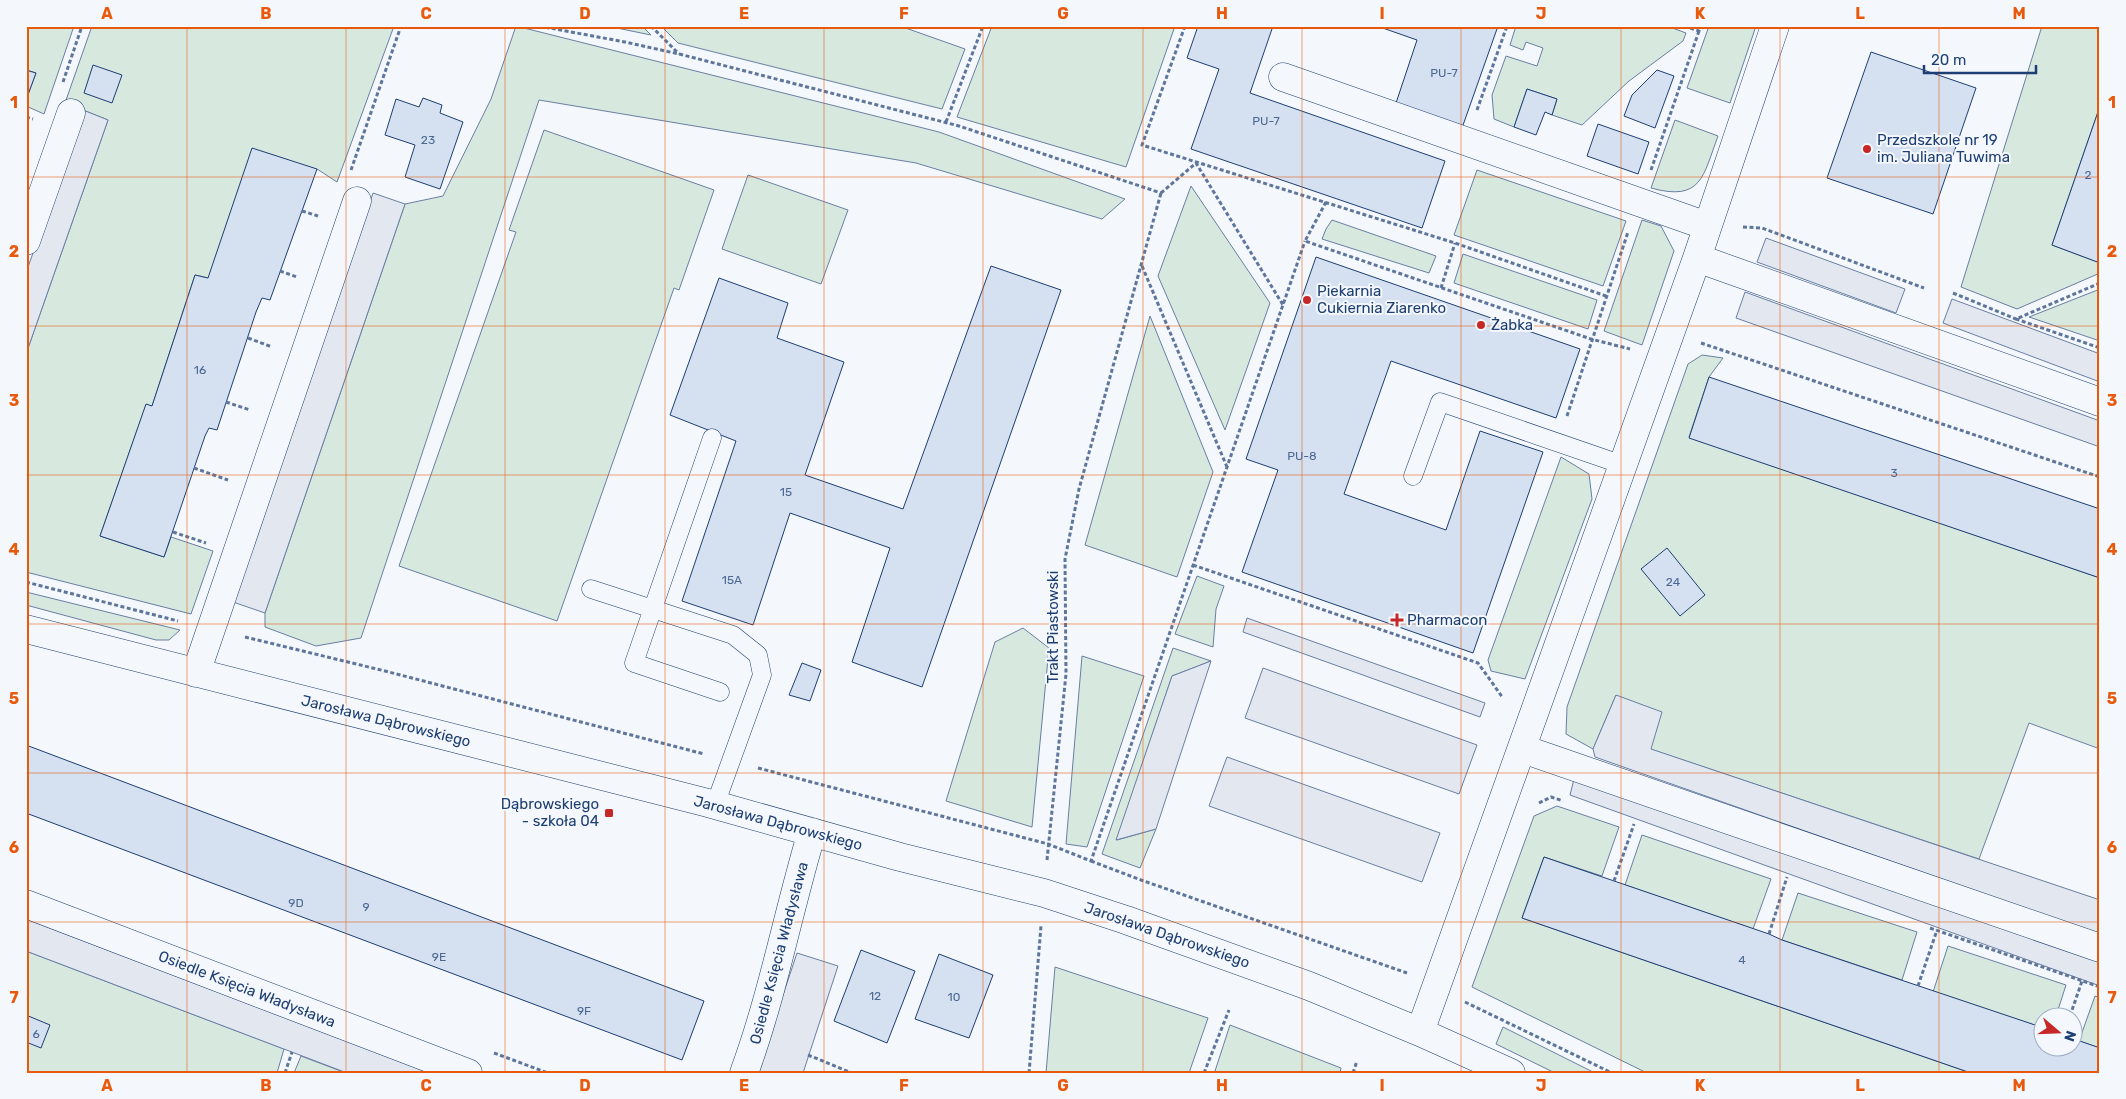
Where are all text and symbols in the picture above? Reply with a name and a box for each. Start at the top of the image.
text: A [101,4,113,23]
text: B [260,4,272,23]
text: C [420,4,432,23]
text: D [579,4,591,23]
text: E [739,4,749,23]
text: F [899,4,909,23]
text: G [1057,4,1069,23]
text: H [1216,4,1228,23]
text: I [1379,4,1385,23]
text: J [1536,4,1546,23]
text: K [1695,4,1706,23]
text: L [1855,4,1865,23]
text: M [2012,4,2026,23]
scale bar [1924,42,2036,74]
text: 20 m [1931,51,1966,69]
house number: PU-7 [1430,66,1458,80]
text: 1 [10,93,18,112]
text: 1 [2108,93,2116,112]
house number: PU-7 [1252,114,1280,128]
place label: Przedszkole nr 19 im. Juliana Tuwima [1877,131,2010,166]
house number: 23 [421,133,435,147]
marker: Przedszkole nr 19 im. Juliana Tuwima [1861,143,1873,155]
house number: 2 [2084,168,2092,182]
text: 2 [9,242,19,261]
text: 2 [2107,242,2117,261]
place label: Piekarnia Cukiernia Ziarenko [1317,282,1446,317]
marker: Piekarnia Cukiernia Ziarenko [1301,294,1313,306]
place label: Żabka [1491,316,1533,334]
marker: Żabka [1475,319,1487,331]
house number: 16 [194,363,206,377]
text: 3 [9,391,19,410]
text: 3 [2107,391,2117,410]
house number: PU-8 [1287,449,1317,463]
house number: 3 [1890,466,1898,480]
house number: 15 [780,485,792,499]
text: 4 [9,540,20,559]
text: 4 [2107,540,2118,559]
street label: Trakt Piastowski [1044,571,1062,683]
house number: 15A [722,573,742,587]
house number: 24 [1666,575,1681,589]
place label: Pharmacon [1407,611,1487,629]
marker: Pharmacon [1391,614,1403,626]
text: 5 [9,689,19,708]
text: 5 [2107,689,2117,708]
street label: Jarosława Dąbrowskiego [299,691,473,751]
street label: Jarosława Dąbrowskiego [692,792,864,854]
place label: Dąbrowskiego - szkoła 04 [501,795,599,830]
marker: Dąbrowskiego - szkoła 04 [603,807,615,819]
text: 6 [9,838,19,857]
text: 6 [2107,838,2117,857]
street label: Osiedle Księcia Władysława [746,860,812,1046]
house number: 9D [288,896,304,910]
street label: Jarosława Dąbrowskiego [1082,898,1252,972]
house number: 9 [362,900,370,914]
street label: Osiedle Księcia Władysława [156,947,338,1031]
house number: 9E [432,950,446,964]
house number: 4 [1738,953,1746,967]
text: 7 [9,988,19,1007]
text: 7 [2107,988,2117,1007]
house number: 12 [869,989,881,1003]
house number: 10 [948,990,960,1004]
house number: 9F [577,1004,591,1018]
north arrow [2034,1006,2084,1056]
house number: 6 [32,1027,40,1041]
text: N [2060,1029,2079,1044]
text: A [101,1076,113,1095]
text: B [260,1076,272,1095]
text: C [420,1076,432,1095]
text: D [579,1076,591,1095]
text: E [739,1076,749,1095]
text: F [899,1076,909,1095]
text: G [1057,1076,1069,1095]
text: H [1216,1076,1228,1095]
text: I [1379,1076,1385,1095]
text: J [1536,1076,1546,1095]
text: K [1695,1076,1706,1095]
text: L [1855,1076,1865,1095]
text: M [2012,1076,2026,1095]

